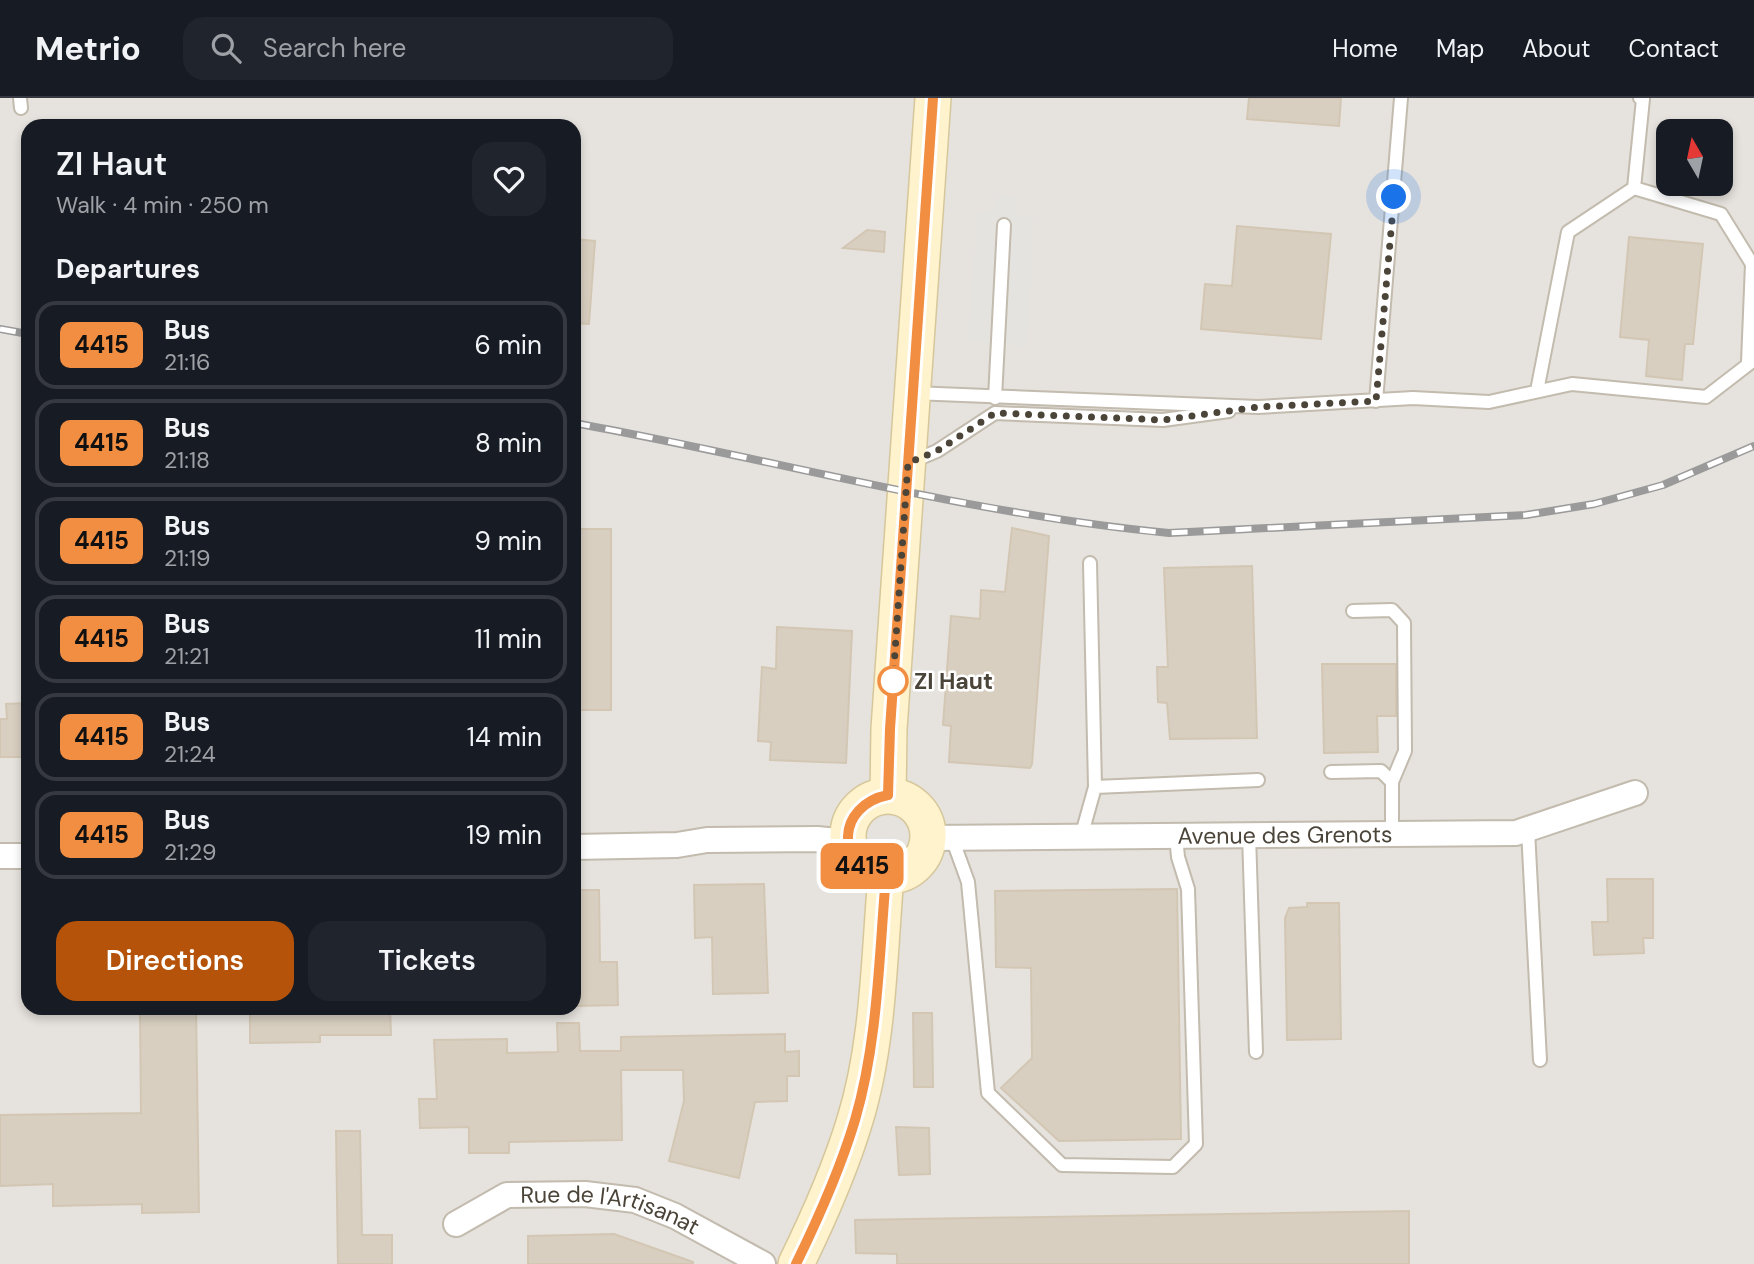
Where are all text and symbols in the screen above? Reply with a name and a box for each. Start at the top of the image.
search box [183,17,673,80]
text: Metrio [35,27,141,70]
icon: search [207,29,245,67]
text: Search here [263,31,406,65]
text: Home [1332,33,1398,64]
text: Map [1436,33,1484,64]
text: About [1522,33,1591,64]
text: Contact [1629,33,1719,64]
north arrow [1656,119,1732,196]
map controls [1656,119,1733,196]
text: ZI Haut [56,142,167,185]
button: heart [472,142,546,216]
your location [1376,179,1411,214]
text: Walk · 4 min · 250 m [56,190,269,220]
text: Departures [56,252,200,286]
text: Bus [164,313,210,347]
text: 6 min [474,328,542,362]
text: 4415 [74,329,129,360]
text: 21:16 [164,347,211,377]
text: Bus [164,411,210,445]
text: 8 min [475,426,542,460]
text: 4415 [74,427,129,458]
text: 21:18 [164,445,210,475]
text: Bus [164,509,210,543]
text: 9 min [474,524,542,558]
text: 4415 [74,525,129,556]
text: 21:19 [164,543,211,573]
text: Bus [164,607,210,641]
text: 11 min [475,622,542,656]
text: 4415 [74,623,129,654]
text: 21:21 [164,641,209,671]
marker: ZI Haut [878,666,908,696]
place label: ZI Haut [914,666,993,696]
text: Bus [164,705,210,739]
text: 14 min [467,720,542,754]
text: 4415 [74,721,129,752]
text: 21:24 [164,739,216,769]
text: Bus [164,803,210,837]
text: 19 min [466,818,542,852]
text: 4415 [74,819,129,850]
street label: Avenue des Grenots [1177,819,1393,851]
text: 21:29 [164,837,216,867]
line badge: 4415 [813,843,911,889]
text: 4415 [835,850,889,881]
button: Directions [56,921,294,1001]
button: Tickets [308,921,546,1001]
street label: Rue de l'Artisanat [520,1179,705,1242]

